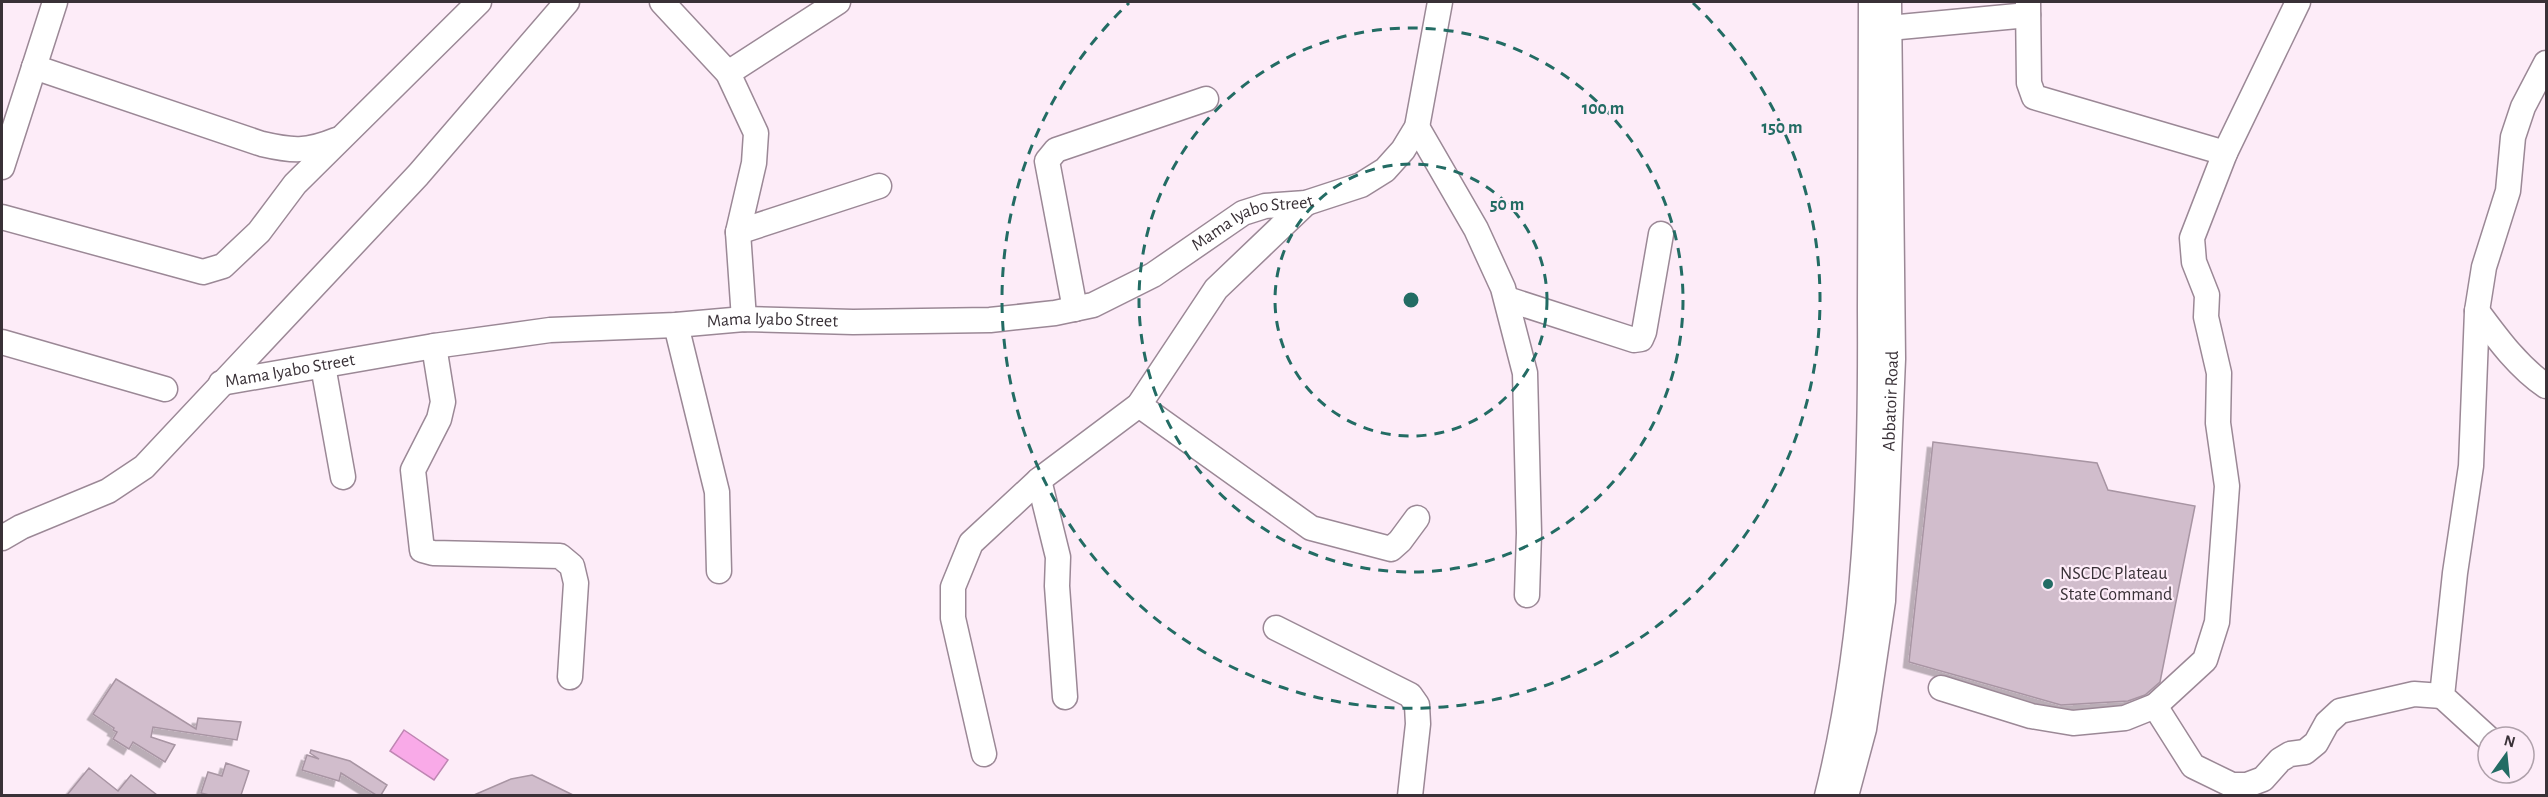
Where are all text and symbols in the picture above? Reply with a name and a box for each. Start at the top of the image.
text: 100 m [1582,100,1624,118]
text: 150 m [1762,119,1802,137]
street label: Mama Iyabo Street [1188,192,1316,254]
text: 50 m [1490,196,1524,214]
centre of rings [1401,290,1421,310]
street label: Mama Iyabo Street [706,310,839,331]
street label: Mama Iyabo Street [224,351,356,391]
street label: Abbatoir Road [1880,351,1902,452]
place label: NSCDC Plateau State Command [2060,565,2172,604]
marker: NSCDC Plateau State Command [2041,577,2055,591]
north arrow [2476,725,2536,785]
text: N [2502,732,2517,751]

